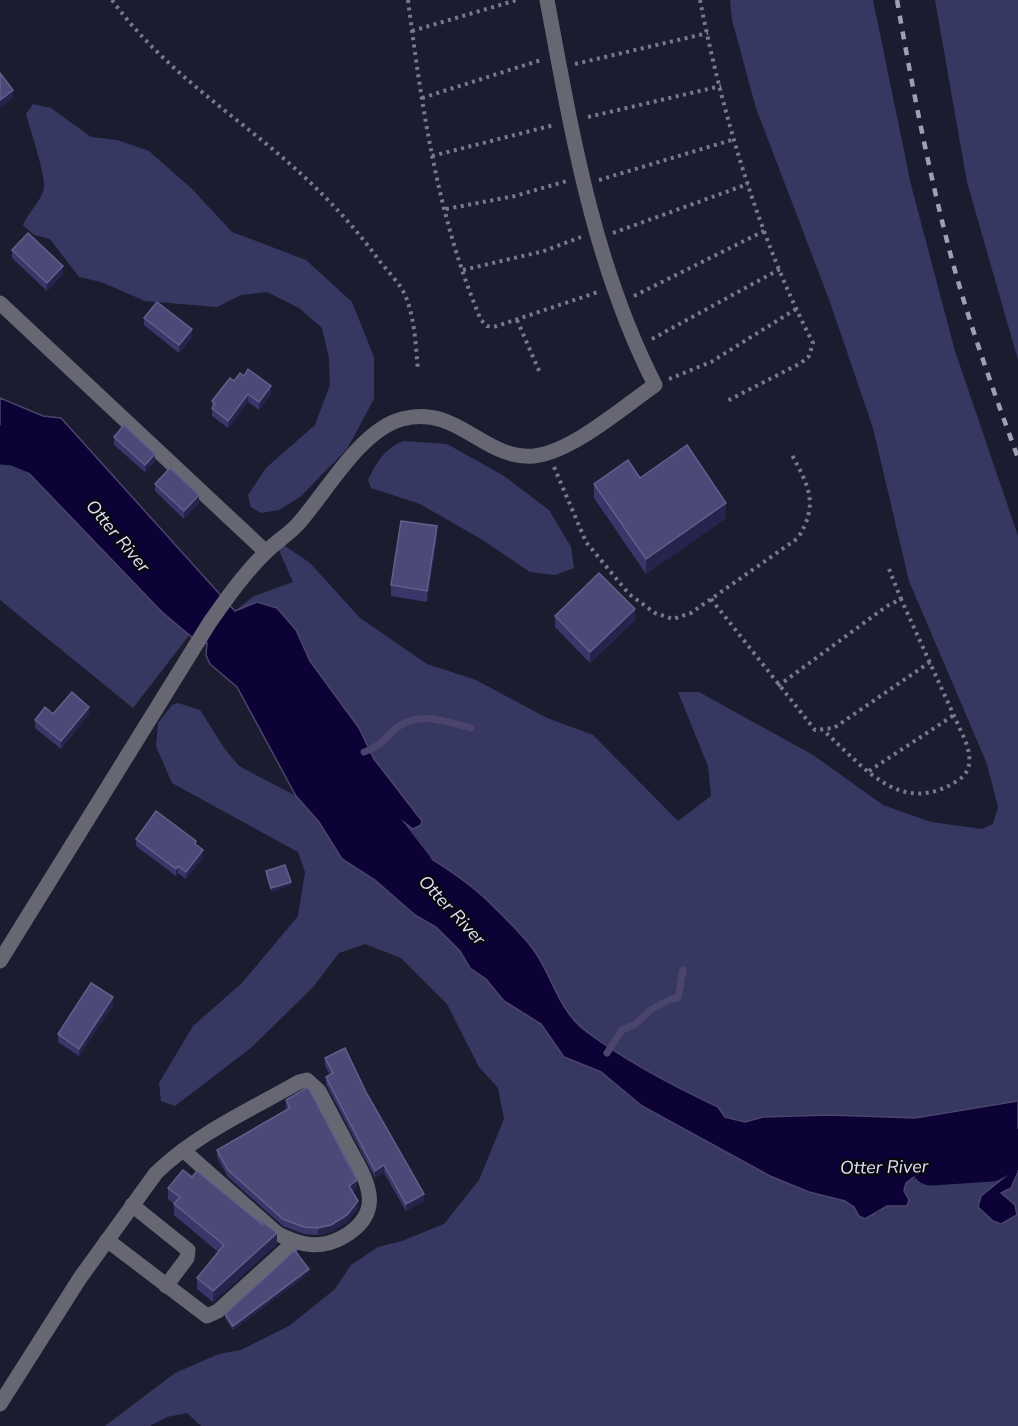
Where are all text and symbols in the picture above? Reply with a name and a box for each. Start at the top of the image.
water label: Otter River [80,495,156,578]
water label: Otter River [413,870,491,951]
water label: Otter River [840,1154,929,1180]

